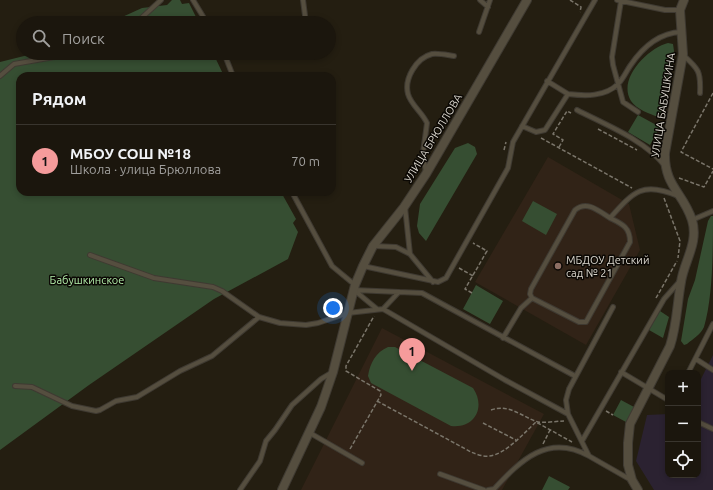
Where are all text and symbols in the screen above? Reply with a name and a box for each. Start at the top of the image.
search box [16,16,336,60]
icon: search [30,27,52,49]
text: Поиск [62,30,105,47]
street label: УЛИЦА БАБУШКИНА [649,51,677,158]
text: Рядом [32,89,87,108]
street label: УЛИЦА БРЮЛЛОВА [402,91,465,184]
text: МБОУ СОШ №18 [70,145,191,162]
text: 1 [41,154,49,168]
text: 70 m [291,154,320,168]
text: Школа · улица Брюллова [70,162,221,176]
place label: МБДОУ Детский сад № 21 [566,254,649,279]
marker: МБДОУ Детский сад № 21 [553,261,563,271]
park label: Бабушкинское [50,274,124,286]
your location [323,298,343,318]
pin: 1 [399,338,425,371]
map controls [665,370,701,478]
button: + [665,370,701,406]
button: − [665,406,701,442]
button: locate [665,442,701,478]

